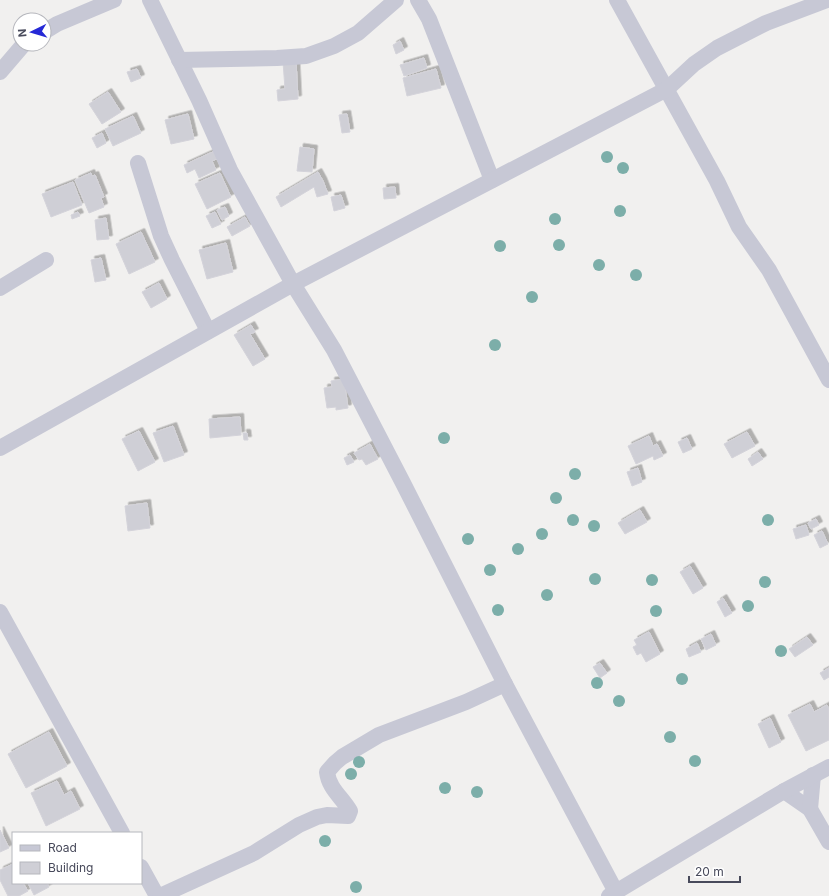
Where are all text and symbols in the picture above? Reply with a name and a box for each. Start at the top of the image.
north arrow [12,12,52,52]
text: N [15,28,29,38]
legend [12,832,142,884]
text: Road [48,840,77,855]
scale bar [689,858,740,884]
text: Building [48,860,93,875]
text: 20 m [695,864,724,879]

